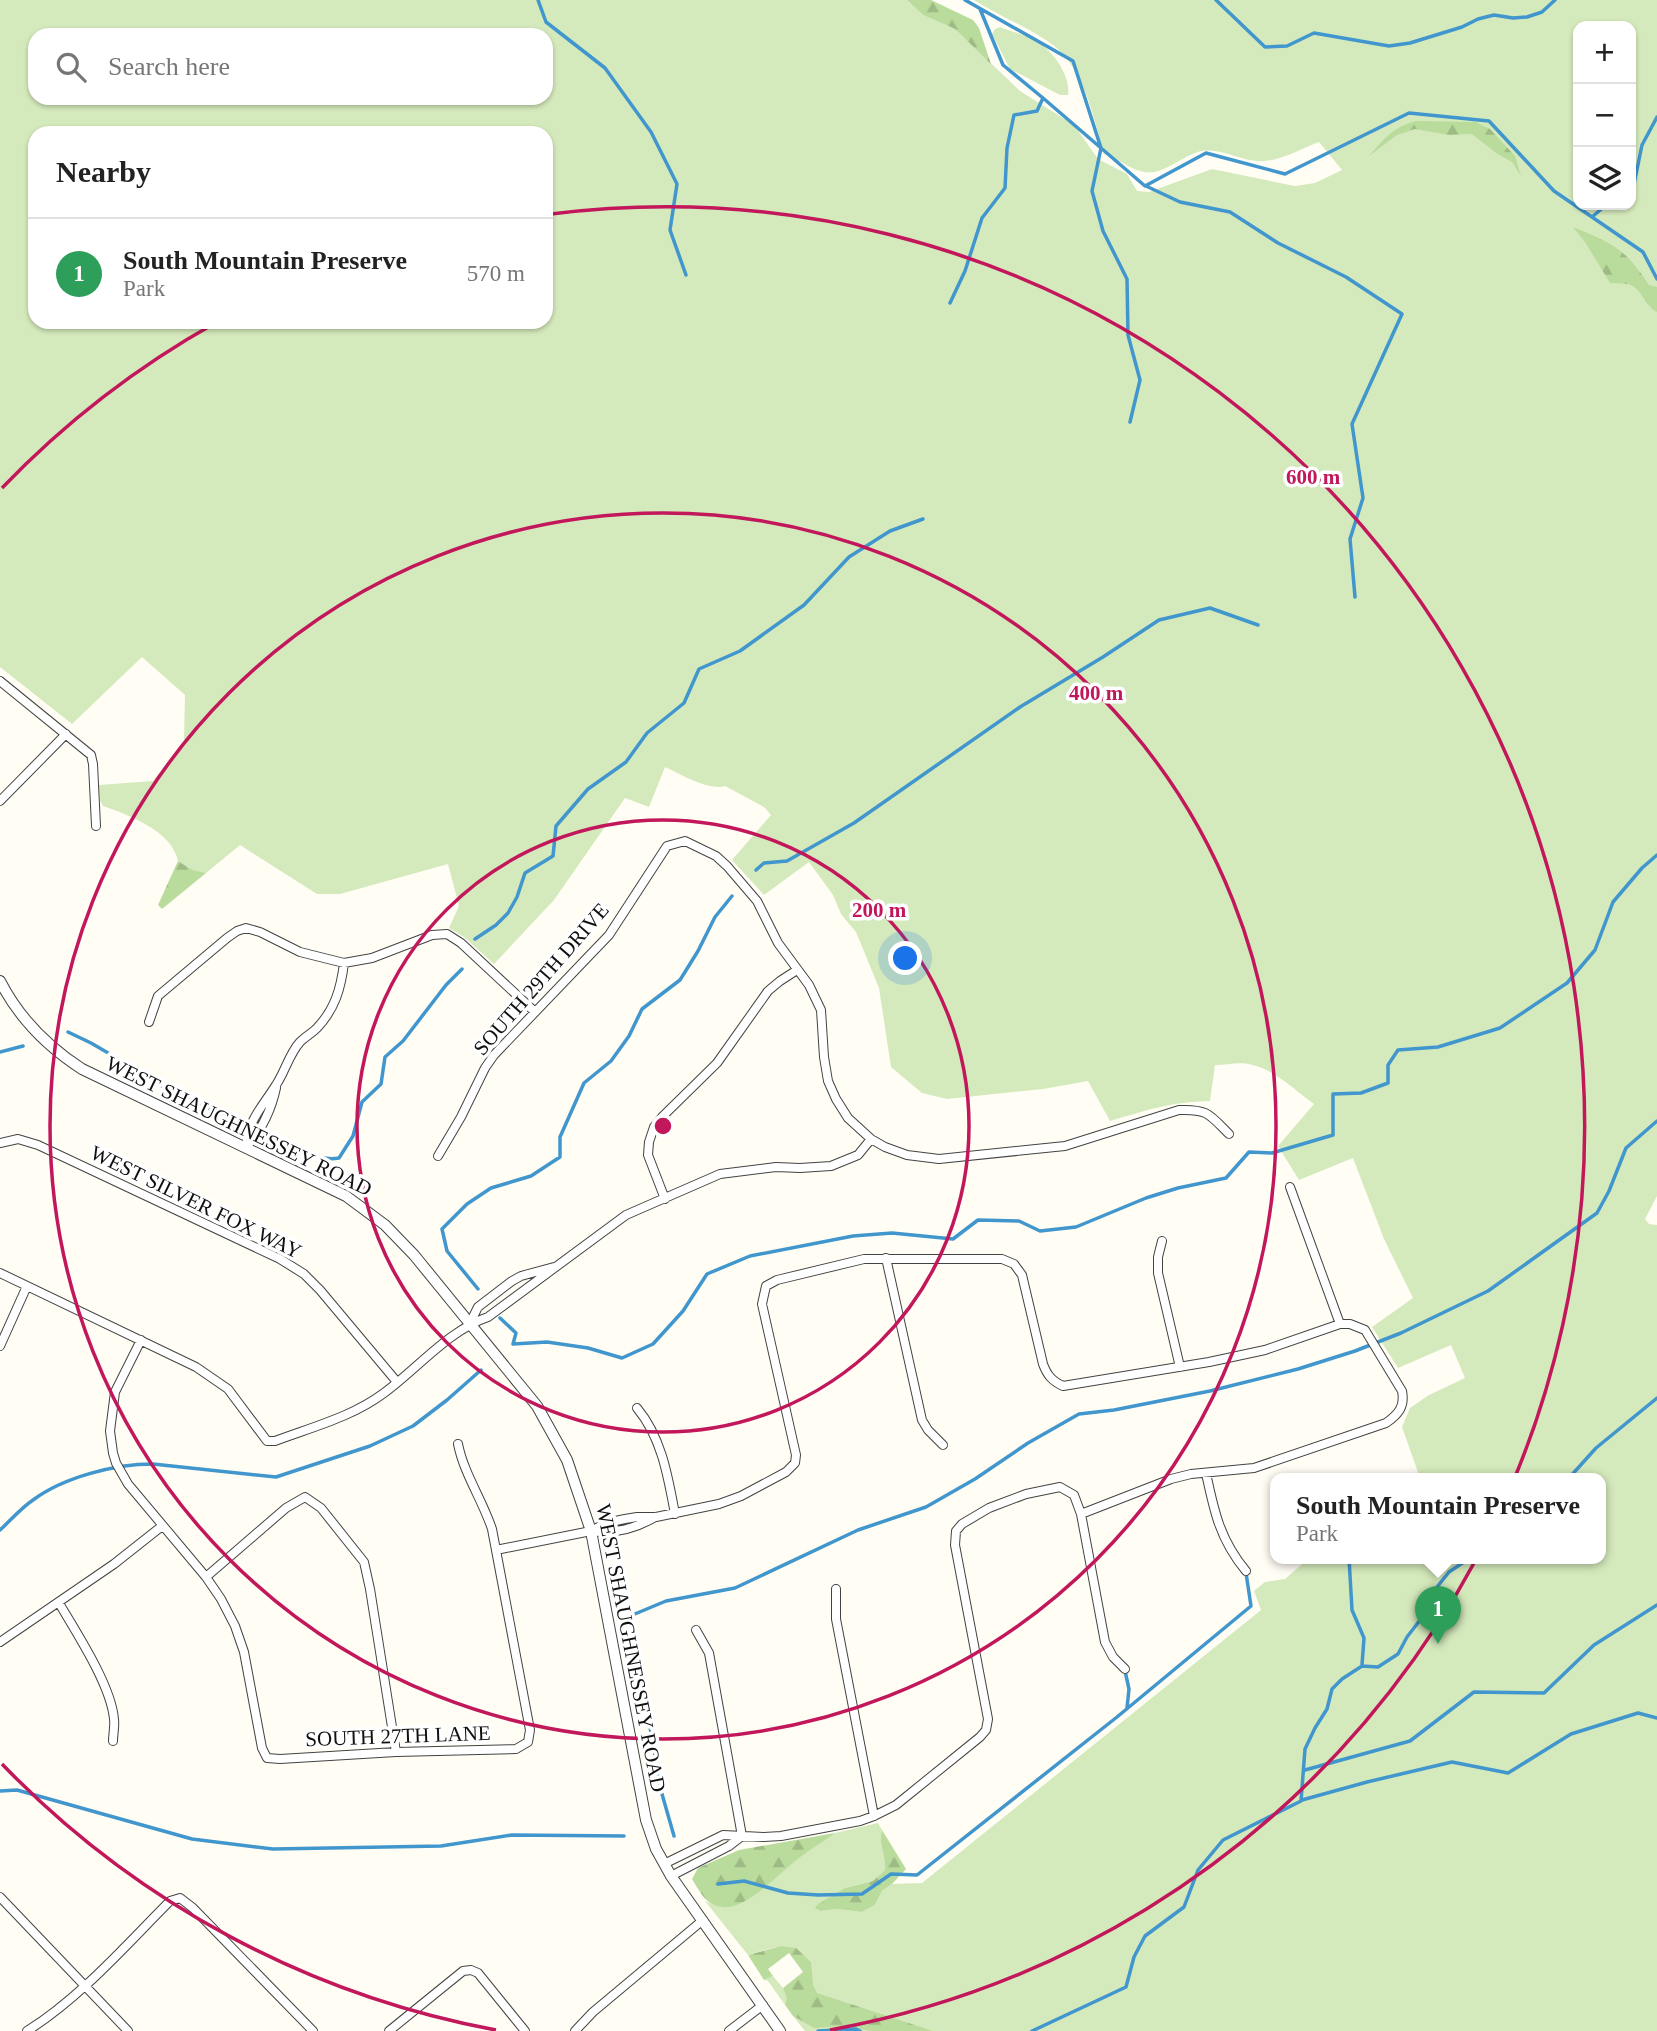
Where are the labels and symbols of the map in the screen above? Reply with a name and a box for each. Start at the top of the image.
text: 600 m [1286,465,1341,489]
text: 400 m [1069,681,1124,705]
street label: SOUTH 29TH DRIVE [468,898,614,1060]
text: 200 m [852,898,907,922]
your location [888,941,922,975]
street label: WEST SHAUGHNESSEY ROAD [102,1051,376,1201]
centre of rings [651,1114,675,1138]
street label: WEST SILVER FOX WAY [87,1140,305,1264]
street label: WEST SHAUGHNESSEY ROAD [591,1502,671,1794]
pin: 1 [1415,1586,1461,1644]
street label: SOUTH 27TH LANE [305,1721,491,1751]

